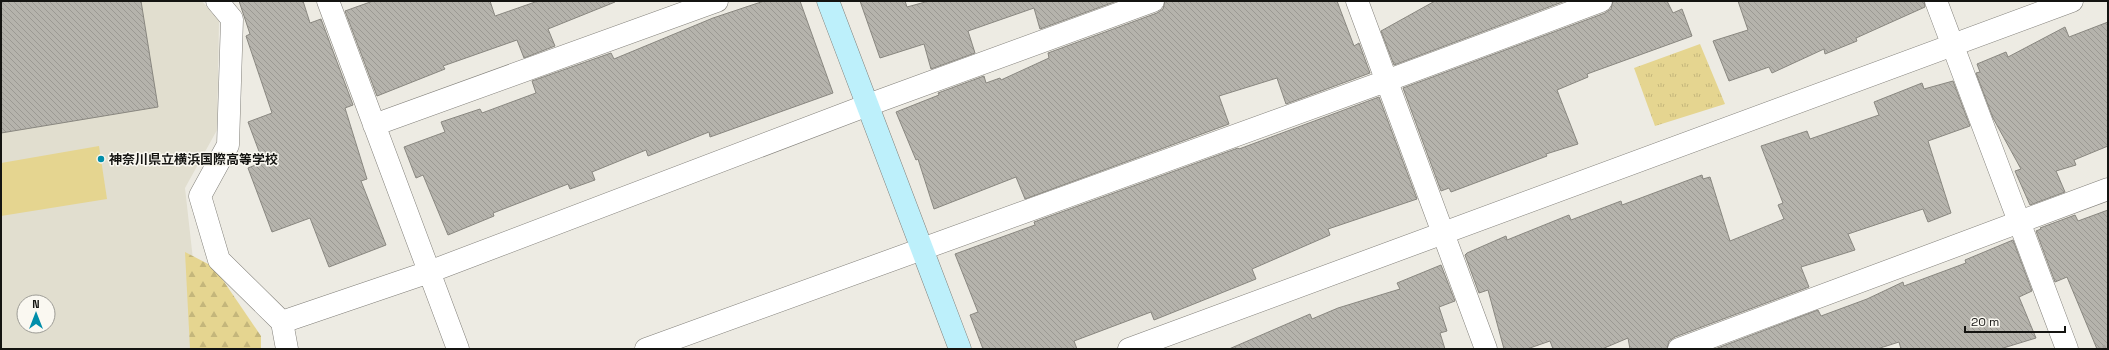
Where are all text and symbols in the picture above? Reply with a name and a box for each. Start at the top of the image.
place label: 神奈川県立横浜国際高等学校 [109,151,278,168]
marker: 神奈川県立横浜国際高等学校 [96,154,106,164]
north arrow [16,294,56,334]
text: N [32,297,40,311]
scale bar [1965,308,2065,334]
text: 20 m [1971,314,1999,330]

